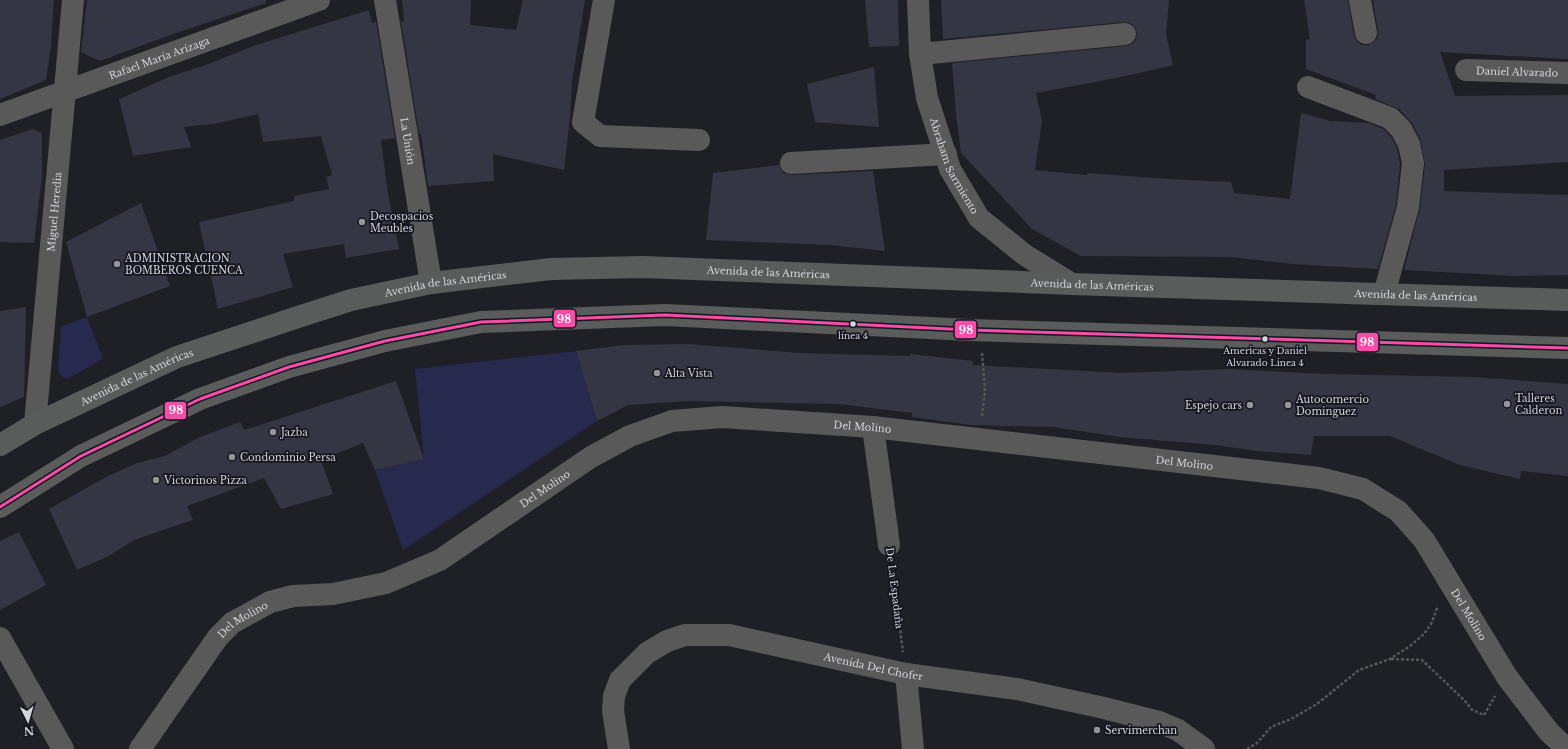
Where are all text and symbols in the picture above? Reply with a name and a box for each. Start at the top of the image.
street label: Rafael María Arízaga [107,34,212,82]
street label: Daniel Alvarado [1476,64,1559,80]
street label: Abraham Sarmiento [927,115,981,217]
street label: La Unión [397,117,418,166]
street label: Miguel Heredia [44,171,65,252]
place label: Decospacios Meubles [370,210,434,235]
marker: Decospacios Meubles [357,217,367,227]
place label: ADMINISTRACION BOMBEROS CUENCA [124,252,243,277]
marker: ADMINISTRACION BOMBEROS CUENCA [112,259,122,269]
street label: Avenida de las Américas [706,263,831,281]
street label: Avenida de las Américas [382,268,508,300]
street label: Avenida de las Américas [1029,276,1154,294]
street label: Avenida de las Américas [1353,287,1478,304]
line badge: 98 [553,309,576,328]
text: 98 [557,312,571,326]
marker: línea 4 [848,319,858,329]
line badge: 98 [954,320,977,339]
text: 98 [959,323,973,337]
place label: línea 4 [838,330,868,341]
line badge: 98 [1356,332,1379,352]
marker: Americas y Daniel Alvarado Linea 4 [1260,334,1270,344]
text: 98 [1360,335,1374,349]
place label: Americas y Daniel Alvarado Linea 4 [1222,345,1307,368]
street label: Avenida de las Américas [77,346,196,409]
place label: Alta Vista [664,367,713,380]
marker: Alta Vista [652,368,662,378]
place label: Talleres Calderon [1515,392,1562,417]
place label: Autocomercio Dominguez [1295,393,1369,418]
place label: Espejo cars [1185,399,1242,412]
marker: Talleres Calderon [1502,399,1512,409]
marker: Espejo cars [1245,400,1255,410]
marker: Autocomercio Dominguez [1283,400,1293,410]
line badge: 98 [164,401,187,420]
text: 98 [169,403,183,417]
street label: Del Molino [833,418,893,436]
place label: Jazba [279,426,308,439]
marker: Jazba [268,427,278,437]
place label: Condominio Persa [240,451,336,464]
marker: Condominio Persa [227,452,237,462]
street label: Del Molino [1155,453,1214,473]
street label: Del Molino [517,467,573,511]
place label: Victorinos Pizza [163,474,247,487]
marker: Victorinos Pizza [151,475,161,485]
street label: De La Espadaña [883,547,906,630]
street label: Del Molino [1448,586,1489,643]
street label: Del Molino [215,598,271,641]
street label: Avenida Del Chofer [822,650,924,683]
north arrow [8,701,48,741]
text: N [22,724,35,738]
place label: Servimerchan [1105,724,1177,737]
marker: Servimerchan [1092,725,1102,735]

